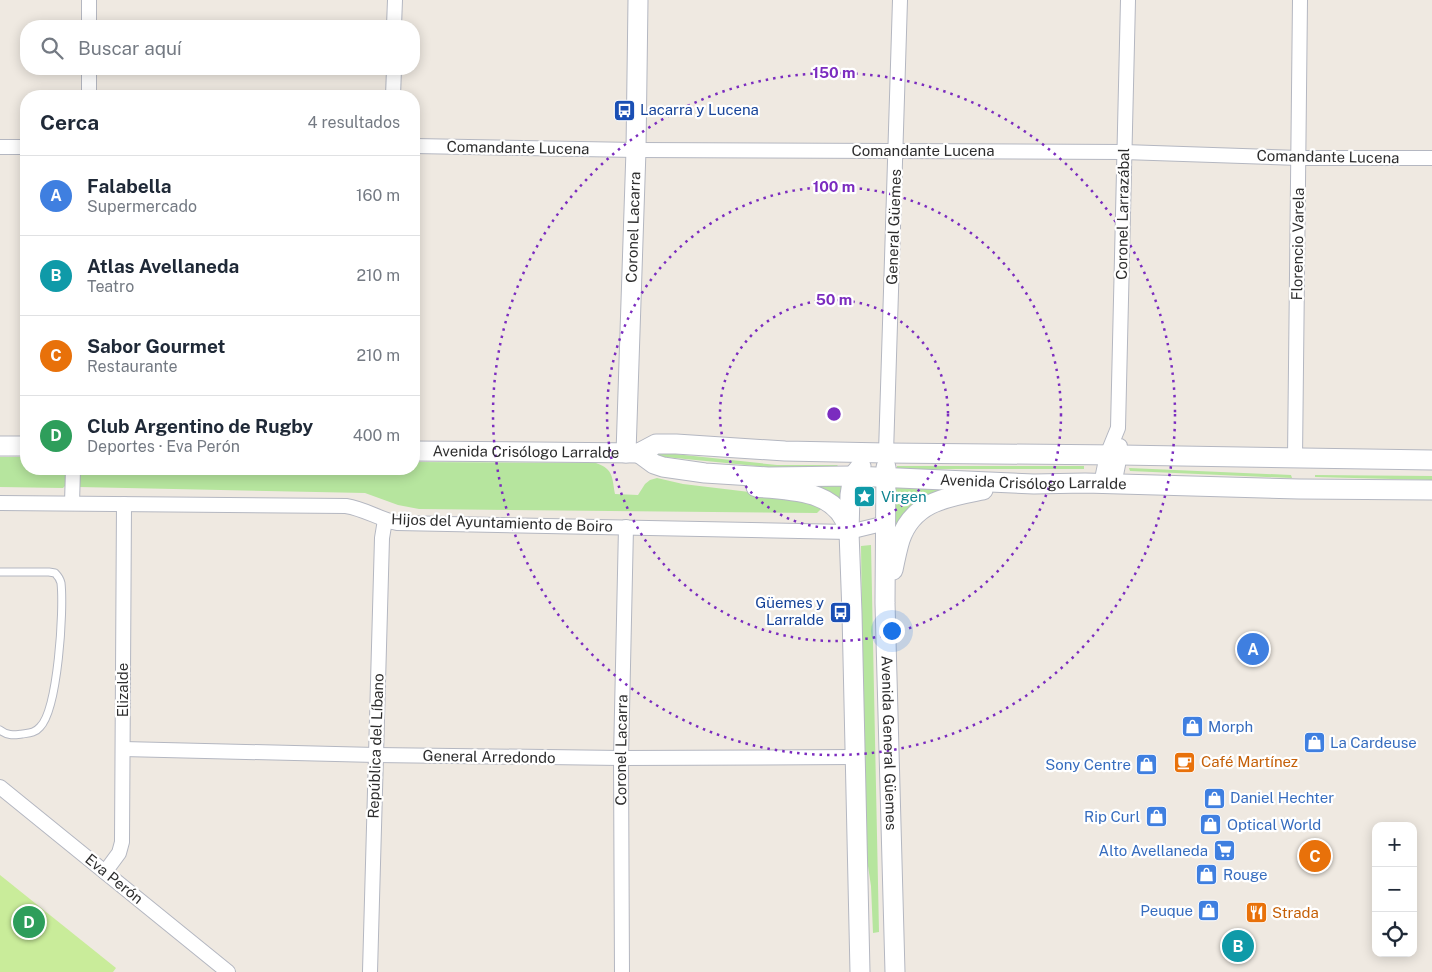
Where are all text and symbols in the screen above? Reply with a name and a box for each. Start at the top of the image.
search box [20,20,420,75]
icon: search [38,34,66,62]
text: Buscar aquí [78,37,182,59]
text: 150 m [812,64,856,81]
bus stop icon: Lacarra y Lucena [612,98,636,122]
place label: Lacarra y Lucena [640,101,759,118]
text: Cerca [40,110,99,135]
text: 4 resultados [308,113,400,132]
street label: Comandante Lucena [446,138,590,157]
street label: Comandante Lucena [852,142,994,159]
street label: Comandante Lucena [1256,147,1400,166]
street label: Coronel Larrazábal [1113,148,1132,280]
street label: General Güemes [883,169,904,285]
street label: Coronel Lacarra [623,171,643,283]
text: Falabella [87,175,172,197]
text: 100 m [813,178,855,195]
text: A [50,186,62,205]
text: 160 m [356,186,400,205]
street label: Florencio Varela [1288,188,1307,300]
text: Supermercado [87,197,197,216]
text: Atlas Avellaneda [87,255,239,277]
text: B [51,266,61,285]
text: 210 m [356,266,400,285]
text: Teatro [87,277,134,296]
text: 50 m [816,291,852,308]
text: Sabor Gourmet [87,335,225,357]
text: C [50,346,62,365]
text: 210 m [356,346,400,365]
text: Restaurante [87,357,178,376]
centre of rings [825,405,843,423]
text: Club Argentino de Rugby [87,415,313,437]
text: D [50,426,62,445]
text: 400 m [353,426,400,445]
text: Deportes · Eva Perón [87,437,240,456]
street label: Avenida Crisólogo Larralde [433,442,619,461]
street label: Avenida Crisólogo Larralde [940,471,1127,492]
place icon: Virgen [853,485,877,509]
place label: Virgen [881,488,927,505]
street label: Hijos del Ayuntamiento de Boiro [391,510,613,535]
place label: Güemes y Larralde [755,594,824,628]
bus stop icon: Güemes y Larralde [828,600,852,624]
your location [879,618,905,644]
pin: A [1237,630,1269,668]
street label: Avenida General Güemes [878,655,900,831]
street label: Elizalde [114,663,131,717]
street label: República del Líbano [364,673,387,819]
street label: Coronel Lacarra [612,694,630,806]
shop icon: Morph [1180,715,1204,739]
place label: Morph [1208,718,1253,735]
shop icon: La Cardeuse [1302,731,1326,755]
place label: La Cardeuse [1330,734,1417,751]
street label: General Arredondo [422,747,556,766]
cafe icon: Café Martínez [1173,750,1197,774]
shop icon: Sony Centre [1135,753,1159,777]
place label: Café Martínez [1201,753,1298,770]
place label: Sony Centre [1045,756,1131,773]
shop icon: Daniel Hechter [1202,786,1226,810]
place label: Daniel Hechter [1230,789,1334,806]
shop icon: Rip Curl [1144,805,1168,829]
place label: Rip Curl [1084,808,1140,825]
shop icon: Optical World [1199,813,1223,837]
place label: Optical World [1227,816,1321,833]
map controls [1372,822,1417,957]
button: + [1372,822,1417,867]
pin: C [1299,837,1331,875]
supermarket icon: Alto Avellaneda [1212,839,1236,863]
place label: Alto Avellaneda [1099,842,1208,859]
street label: Eva Perón [82,850,147,907]
shop icon: Rouge [1195,863,1219,887]
place label: Rouge [1223,866,1268,883]
button: − [1372,867,1417,912]
shop icon: Peuque [1197,899,1221,923]
restaurant icon: Strada [1244,901,1268,925]
place label: Peuque [1140,902,1193,919]
pin: D [13,903,45,941]
place label: Strada [1272,904,1319,921]
button: locate [1372,912,1417,957]
pin: B [1222,927,1254,965]

